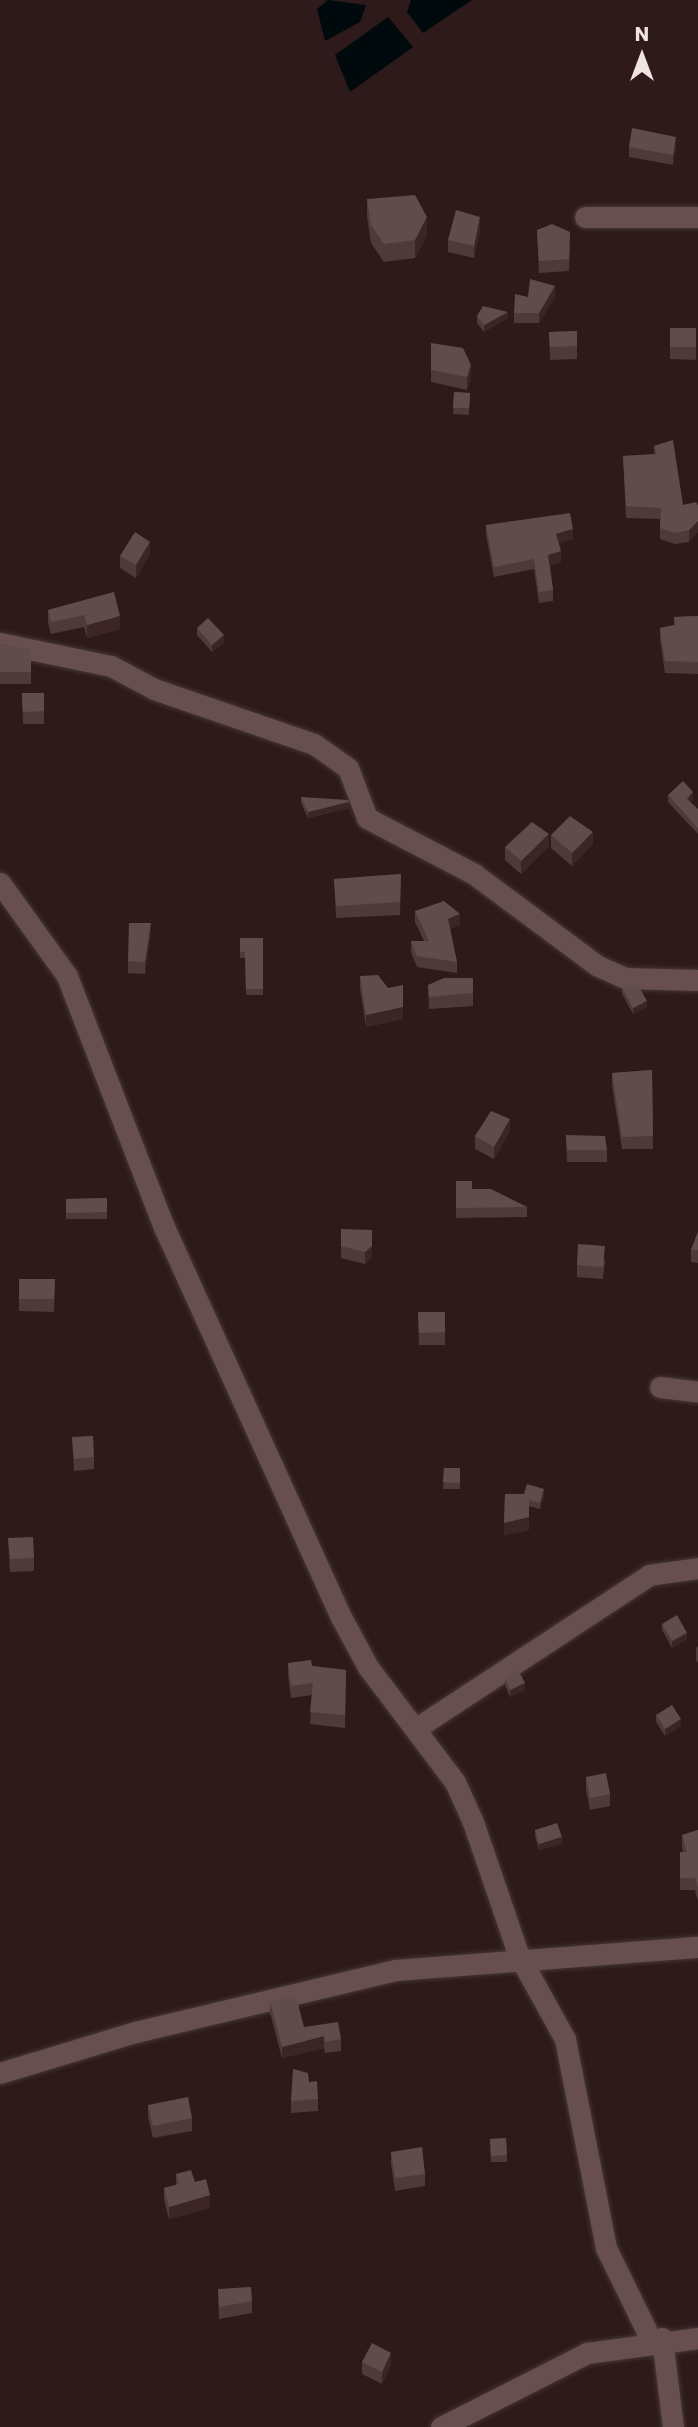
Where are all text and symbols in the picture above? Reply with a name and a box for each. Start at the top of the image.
north arrow [607,21,677,91]
text: N [635,21,649,48]

